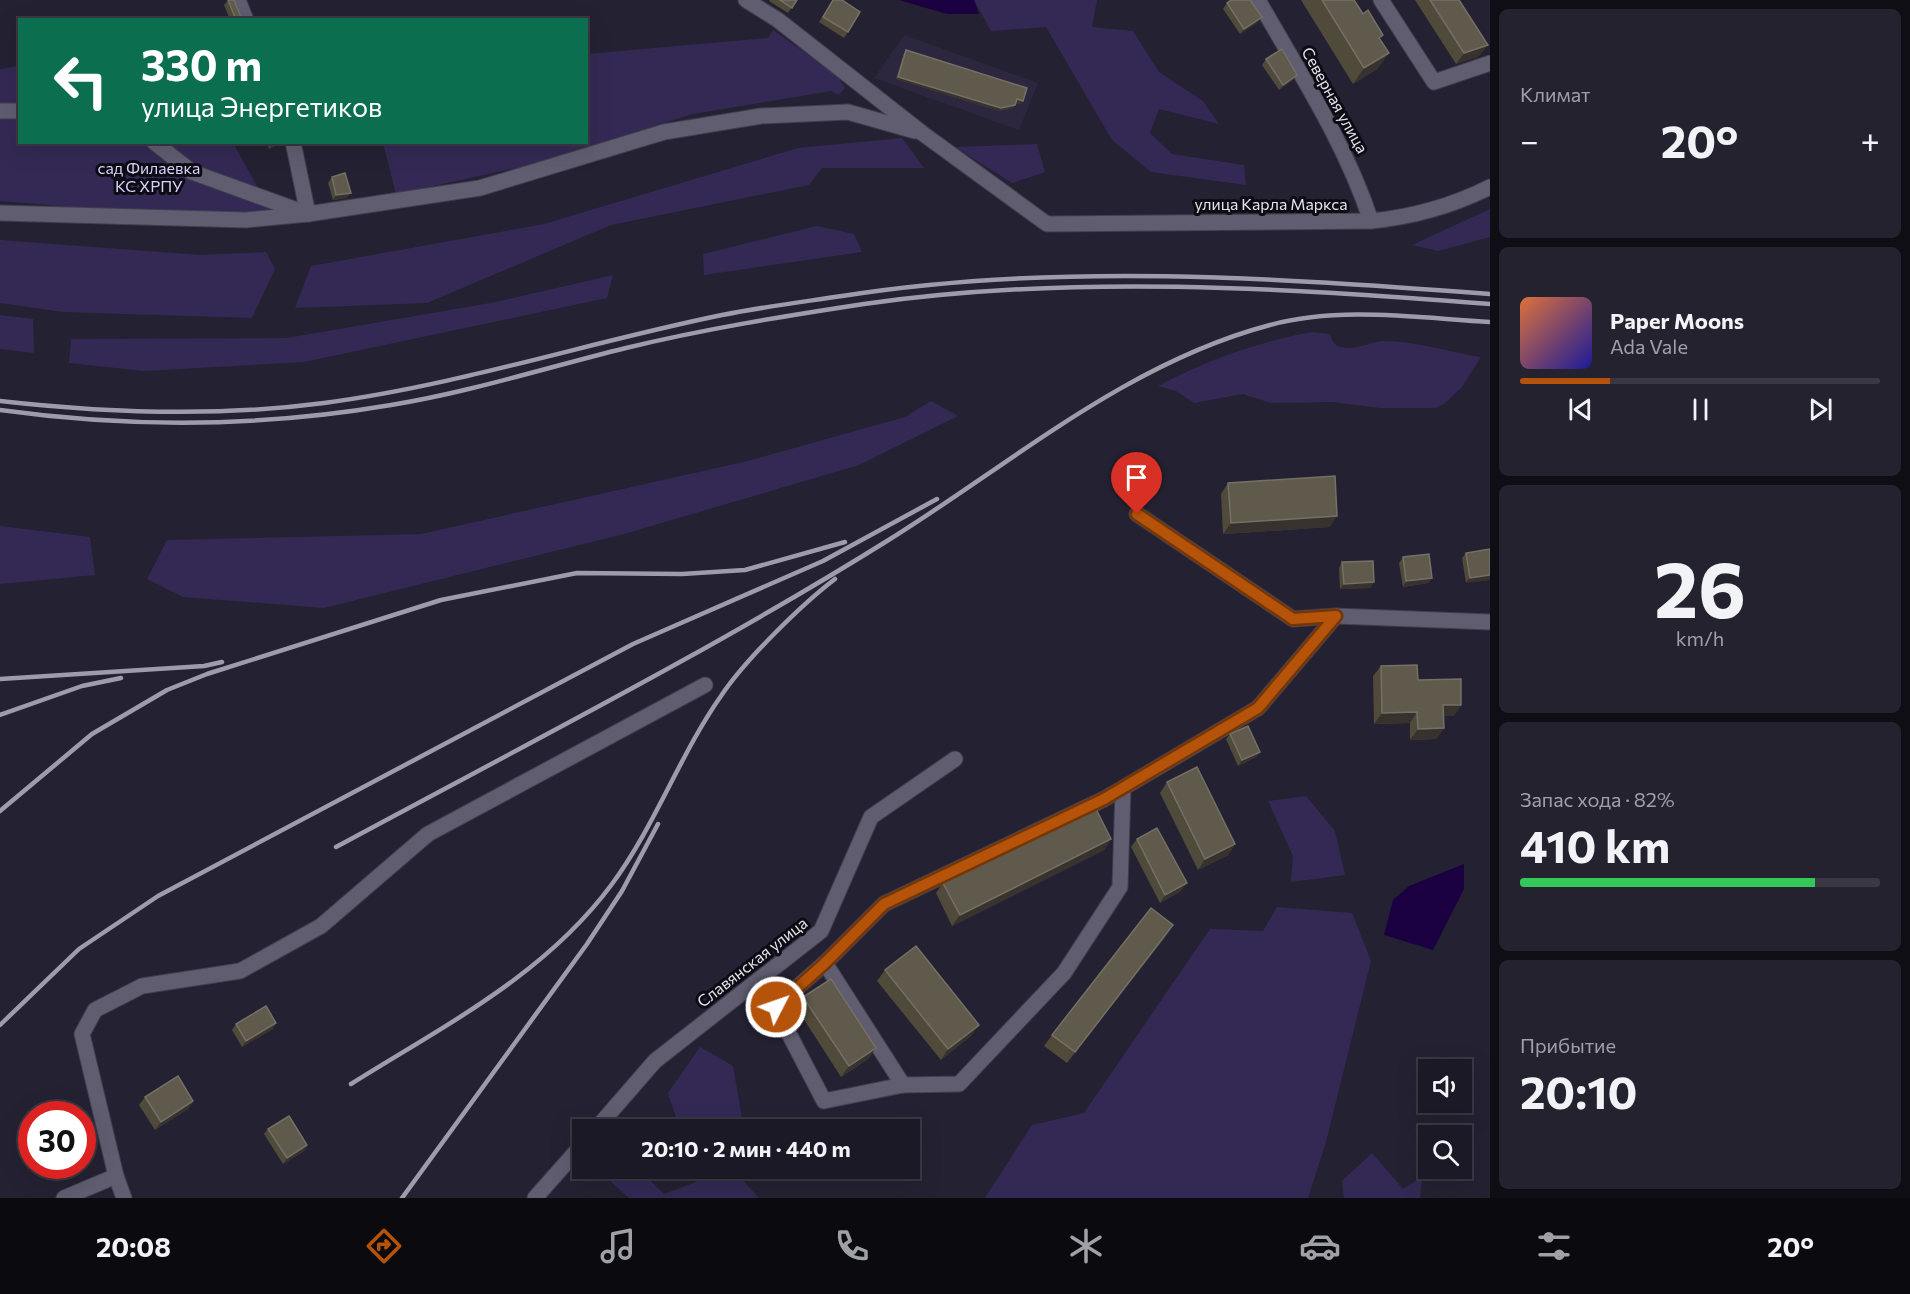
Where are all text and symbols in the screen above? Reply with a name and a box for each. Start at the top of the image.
text: 330 m [141,38,262,90]
icon: left [42,42,120,120]
street label: Северная улица [1298,43,1372,156]
text: Климат [1520,82,1590,106]
text: улица Энергетиков [141,90,382,123]
text: 20° [1661,112,1739,167]
text: − [1520,119,1539,160]
text: + [1861,119,1880,160]
park label: сад Филаевка КС ХРПУ [98,158,200,195]
street label: улица Карла Маркса [1194,194,1348,213]
text: Paper Moons [1610,307,1744,334]
text: Ada Vale [1610,334,1688,358]
icon: previous [1564,393,1597,426]
icon: pause [1684,393,1717,426]
icon: next [1804,393,1837,426]
pin [1111,452,1162,514]
icon: arrive [1120,461,1153,494]
text: 26 [1654,539,1746,634]
text: km/h [1676,626,1724,650]
text: Запас хода · 82% [1520,787,1675,811]
text: 410 km [1520,817,1670,872]
street label: Славянская улица [693,913,811,1011]
position arrow [744,975,808,1039]
text: Прибытие [1520,1033,1616,1057]
map controls [1418,1059,1472,1179]
button: sound [1418,1059,1472,1113]
text: 20:10 [1520,1063,1637,1118]
speed limit sign: 30 [18,1101,96,1179]
button: search [1418,1125,1472,1179]
text: 20:10 · 2 мин · 440 m [641,1135,851,1162]
icon: directions [363,1225,405,1267]
icon: music [597,1225,639,1267]
icon: phone [831,1225,873,1267]
icon: climate [1065,1225,1107,1267]
icon: car [1299,1225,1341,1267]
icon: filters [1533,1225,1575,1267]
text: 20:08 [96,1230,171,1263]
text: 20° [1767,1230,1814,1263]

